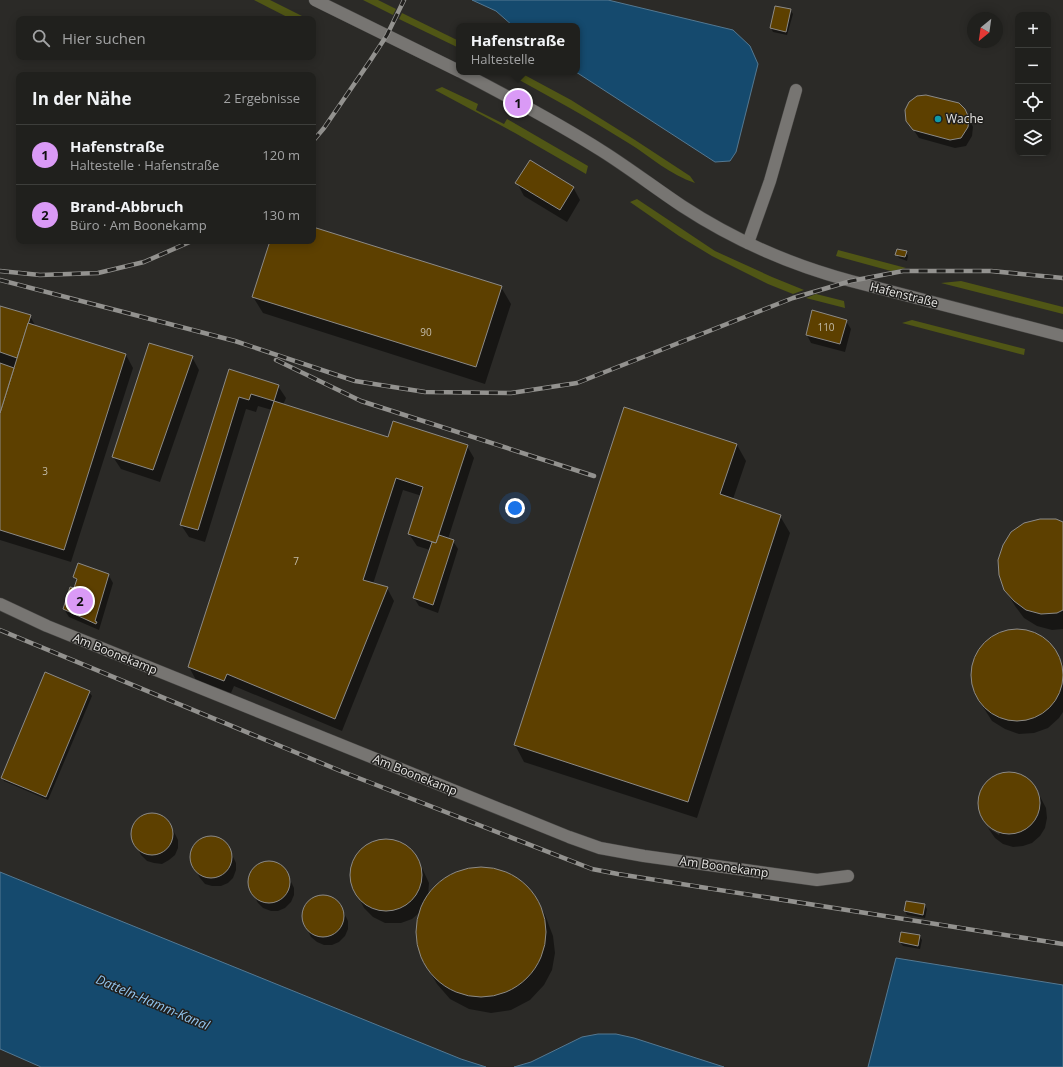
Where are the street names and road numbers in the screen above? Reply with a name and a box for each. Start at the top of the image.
street label: Hafenstraße [868,278,940,311]
street label: Am Boonekamp [70,629,160,678]
street label: Am Boonekamp [370,750,460,799]
street label: Am Boonekamp [679,852,770,881]

